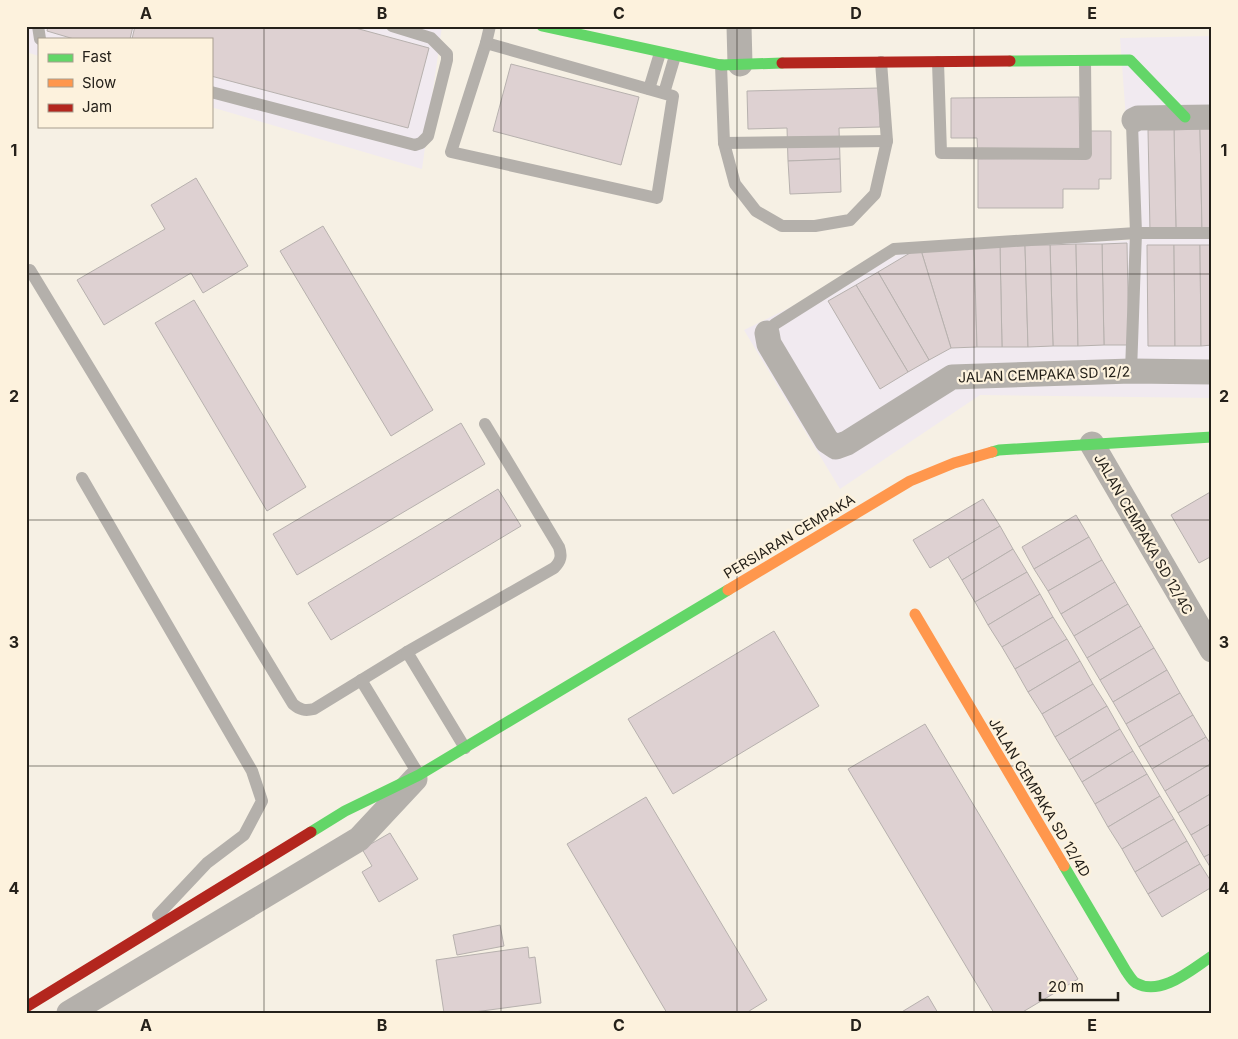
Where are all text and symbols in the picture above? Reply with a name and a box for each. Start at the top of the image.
text: A [140,3,152,23]
text: B [377,3,387,23]
text: C [613,3,625,23]
text: D [850,3,862,23]
text: E [1087,3,1097,23]
legend [38,38,212,128]
text: Fast [82,47,112,66]
text: Slow [82,73,116,92]
text: Jam [82,97,112,116]
text: 1 [11,140,17,160]
text: 1 [1221,140,1227,160]
street label: JALAN CEMPAKA SD 12/2 [958,363,1130,385]
text: 2 [9,386,19,406]
text: 2 [1219,386,1229,406]
street label: JALAN CEMPAKA SD 12/4C [1091,451,1197,617]
street label: PERSIARAN CEMPAKA [720,490,858,582]
text: 3 [9,632,19,652]
text: 3 [1219,632,1229,652]
street label: JALAN CEMPAKA SD 12/4D [986,714,1094,880]
text: 4 [9,878,20,898]
text: 4 [1219,878,1230,898]
scale bar [1040,969,1118,1001]
text: 20 m [1048,977,1084,996]
text: A [140,1015,152,1035]
text: B [377,1015,387,1035]
text: C [613,1015,625,1035]
text: D [850,1015,862,1035]
text: E [1087,1015,1097,1035]

